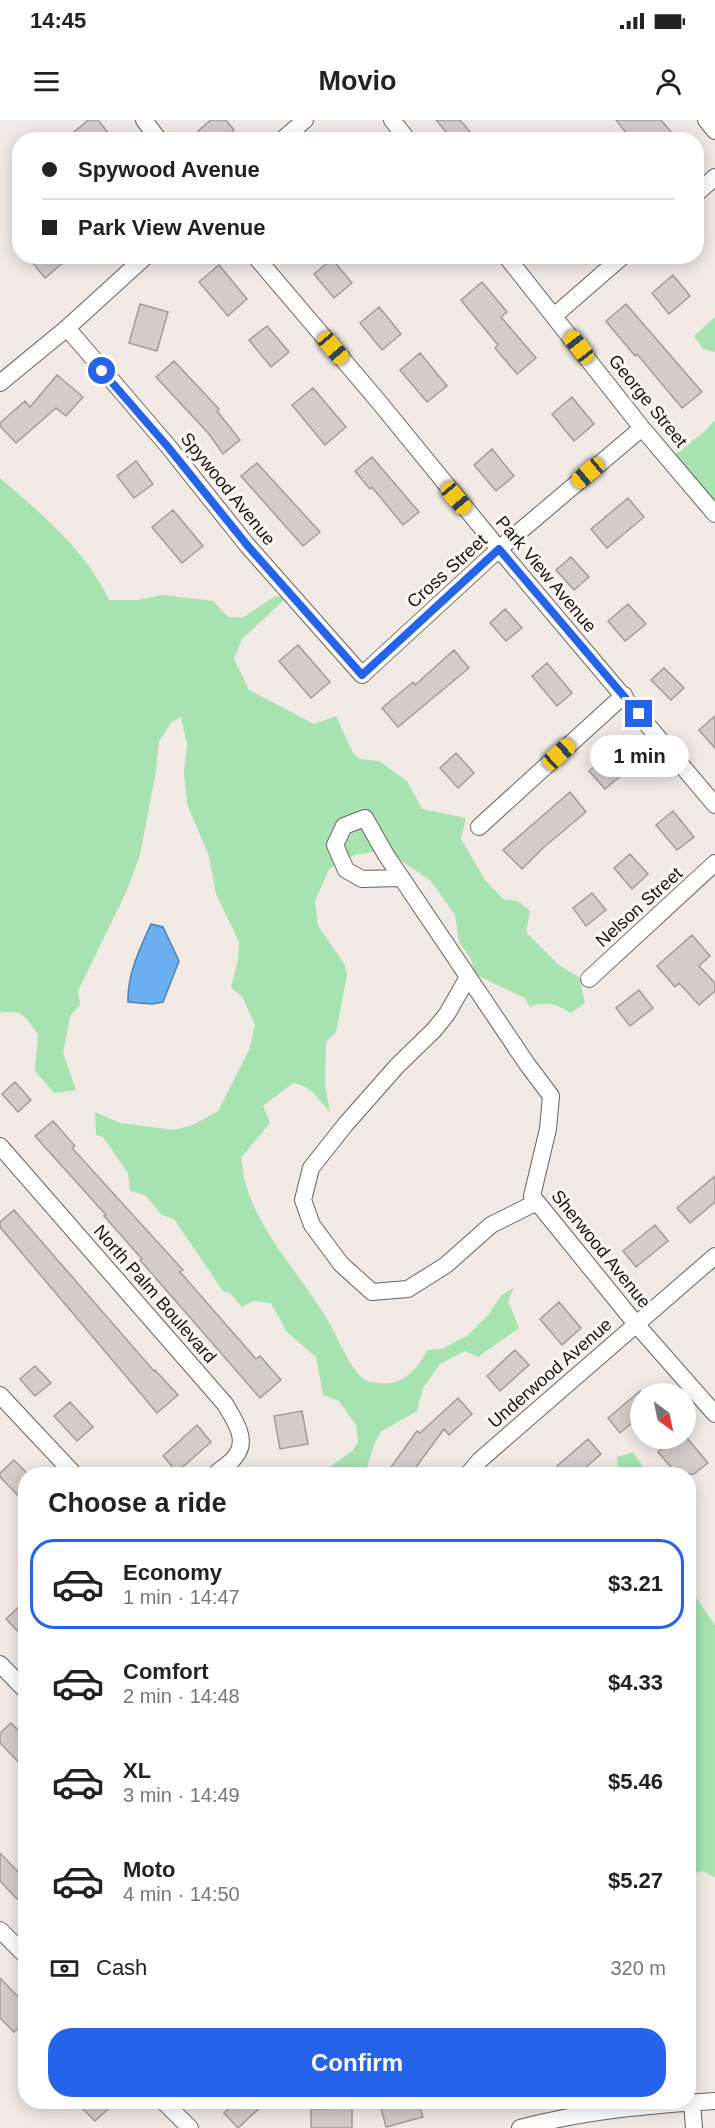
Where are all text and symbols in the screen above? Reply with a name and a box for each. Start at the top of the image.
text: 14:45 [30,8,86,33]
icon: menu [30,65,63,98]
icon: person [652,65,685,98]
text: Movio [319,66,397,96]
text: Spywood Avenue [78,157,260,182]
text: Park View Avenue [78,215,266,240]
car [561,327,597,367]
car [315,328,351,368]
street label: George Street [605,351,691,451]
route start [88,357,115,384]
street label: Spywood Avenue [177,429,279,549]
car [568,455,608,491]
car [438,478,474,518]
street label: Park View Avenue [492,512,600,636]
street label: Cross Street [403,530,491,612]
route end [625,700,652,727]
car [540,735,578,773]
callout: 1 min [590,735,688,777]
text: 1 min [613,745,666,767]
street label: Nelson Street [592,863,686,951]
street label: Sherwood Avenue [547,1186,655,1312]
street label: North Palm Boulevard [90,1221,220,1367]
street label: Underwood Avenue [484,1314,616,1432]
north arrow [630,1383,696,1449]
map controls [630,1383,696,1449]
text: Choose a ride [48,1488,227,1518]
icon: car [51,1557,105,1611]
text: Economy [123,1560,222,1585]
text: $3.21 [608,1571,663,1596]
text: 1 min · 14:47 [123,1586,240,1608]
icon: car [51,1656,105,1710]
text: Comfort [123,1659,209,1684]
text: $4.33 [608,1670,663,1695]
text: 2 min · 14:48 [123,1685,240,1707]
icon: car [51,1755,105,1809]
text: XL [123,1758,151,1783]
text: $5.46 [608,1769,663,1794]
text: 3 min · 14:49 [123,1784,240,1806]
icon: car [51,1854,105,1908]
text: Moto [123,1857,176,1882]
text: $5.27 [608,1868,663,1893]
text: 4 min · 14:50 [123,1883,240,1905]
icon: cash [48,1952,81,1985]
text: Cash [96,1955,147,1980]
text: 320 m [610,1957,666,1979]
button: Confirm [48,2028,666,2097]

